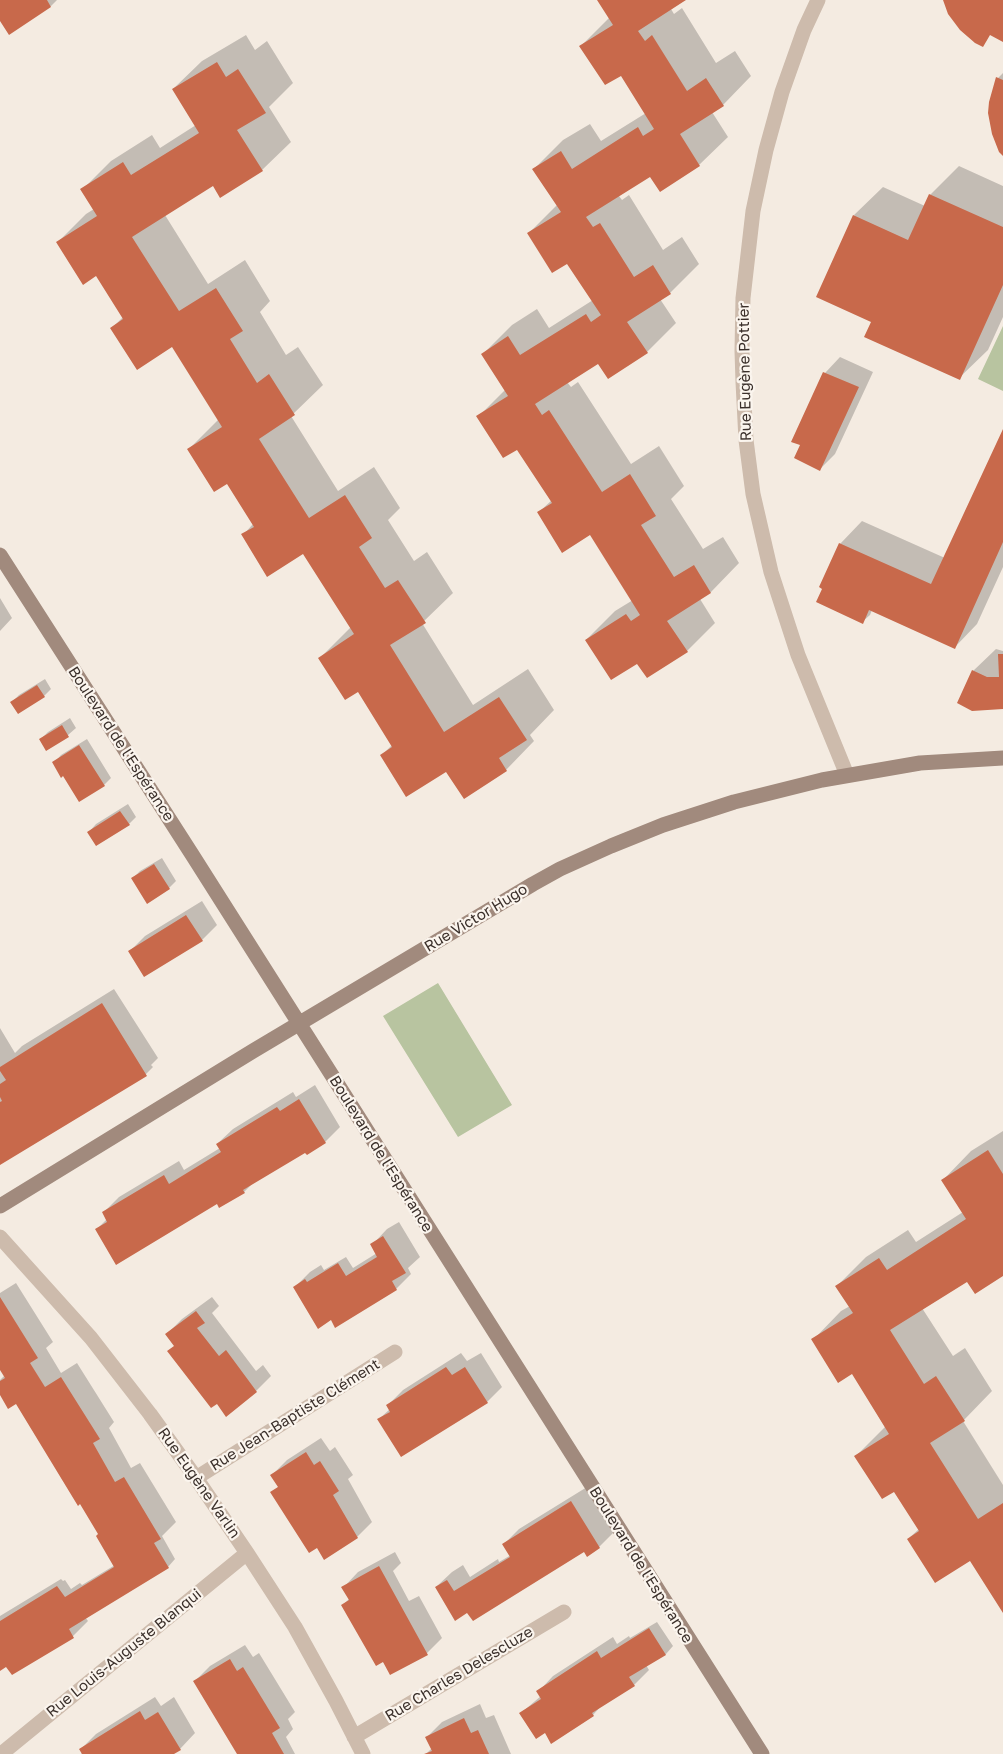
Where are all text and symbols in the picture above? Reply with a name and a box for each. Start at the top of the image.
street label: Rue Eugène Pottier [735,303,755,441]
street label: Boulevard de l'Espérance [64,663,178,825]
street label: Rue Victor Hugo [421,880,531,956]
street label: Boulevard de l'Espérance [325,1073,437,1235]
street label: Rue Jean-Baptiste Clément [207,1355,383,1475]
street label: Rue Eugène Varlin [154,1424,244,1542]
street label: Boulevard de l'Espérance [585,1484,697,1646]
street label: Rue Louis-Auguste Blanqui [43,1585,205,1721]
street label: Rue Charles Delescluze [382,1623,536,1725]

